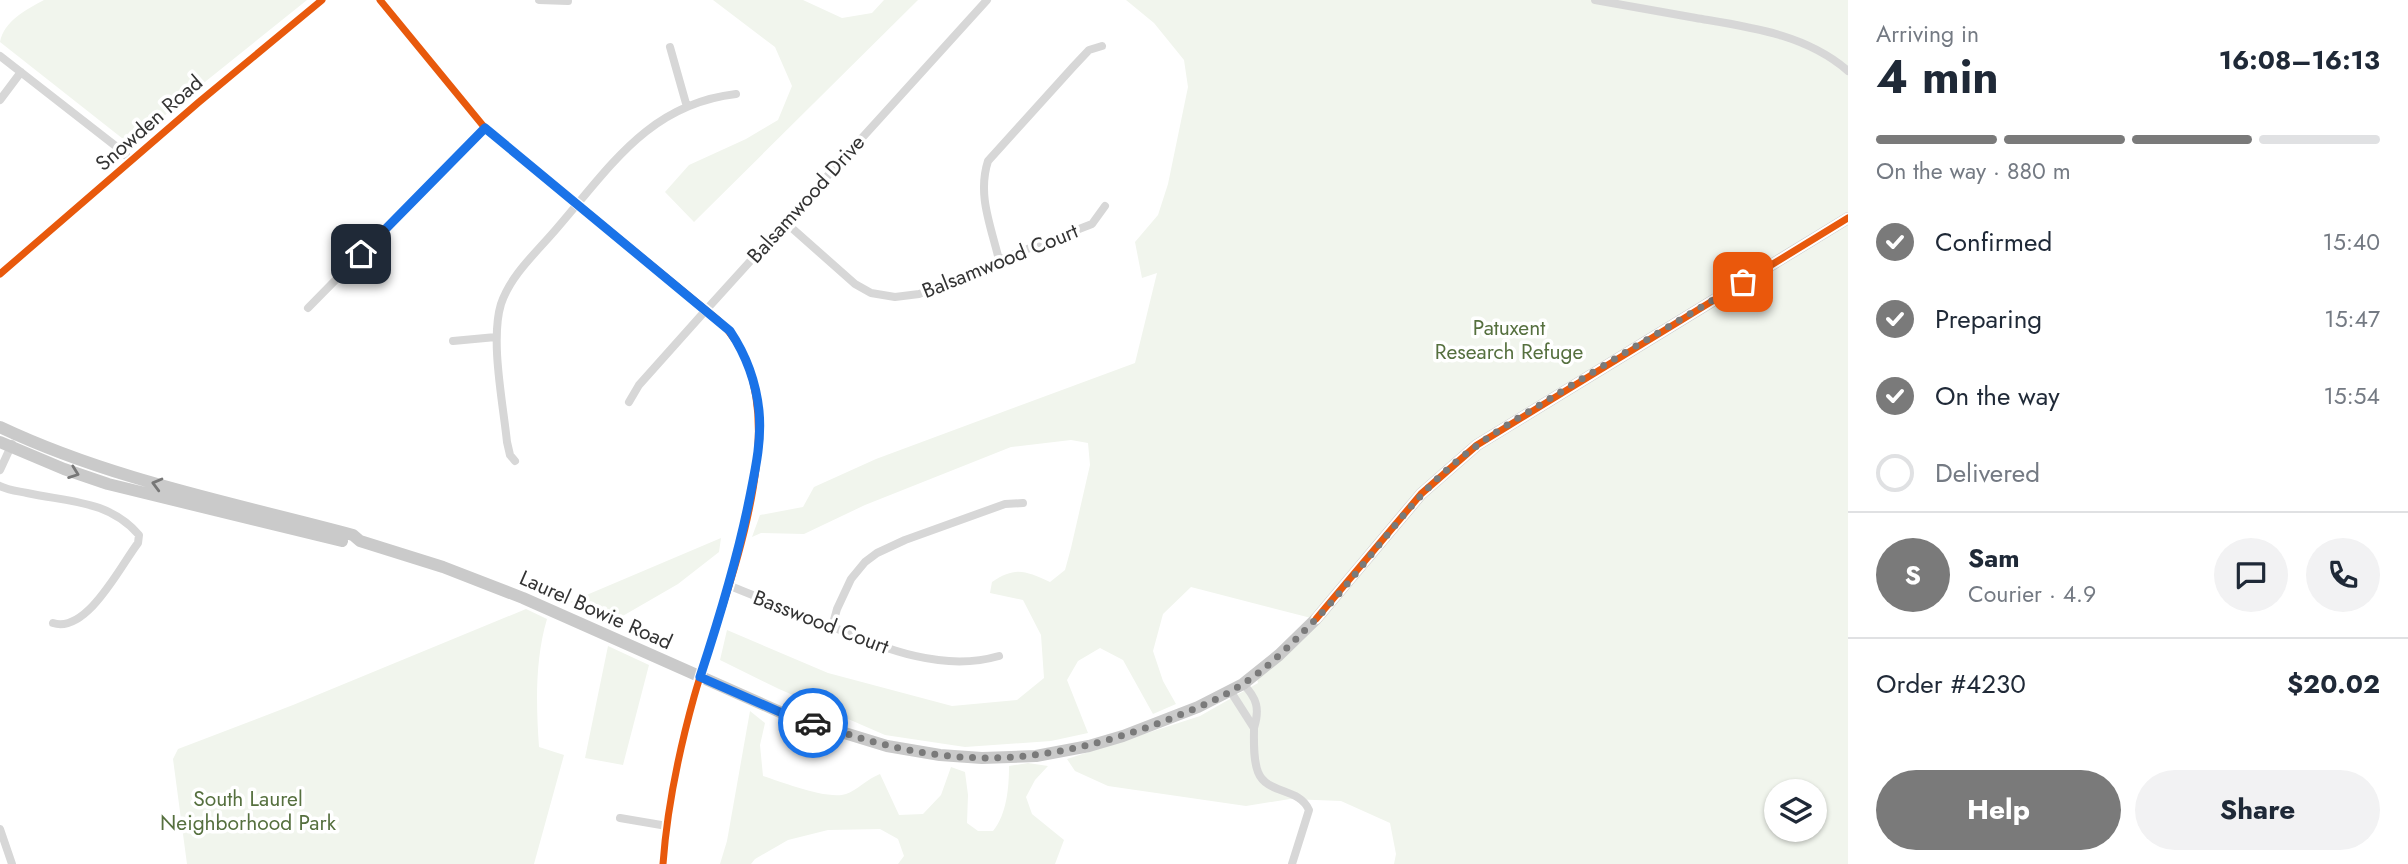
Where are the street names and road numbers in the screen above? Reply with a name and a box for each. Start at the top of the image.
street label: Snowden Road [89,68,209,178]
street label: Balsamwood Drive [740,128,872,270]
street label: Balsamwood Court [918,216,1082,306]
street label: Laurel Bowie Road [515,563,677,657]
street label: Basswood Court [749,582,893,662]

